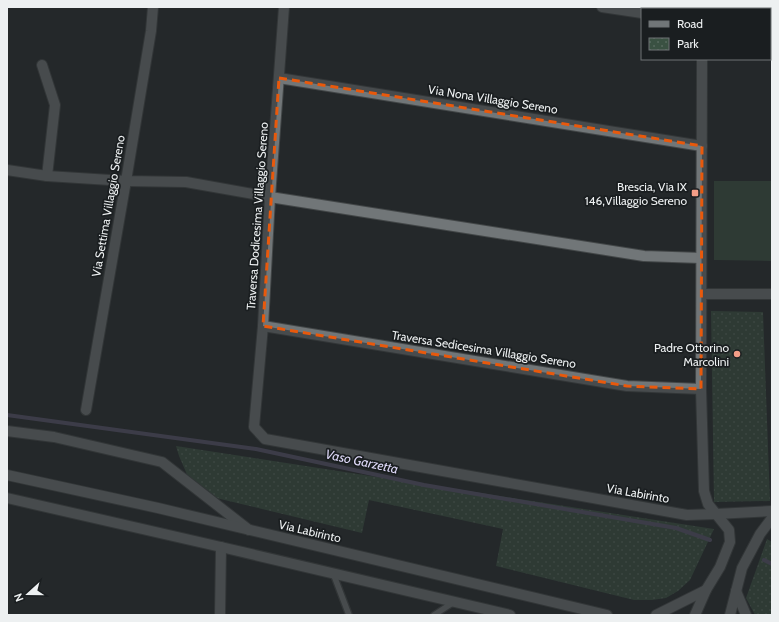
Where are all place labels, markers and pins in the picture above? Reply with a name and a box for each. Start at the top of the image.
place label: Brescia, Via IX 146,Villaggio Sereno [585,179,688,208]
marker: Brescia, Via IX 146,Villaggio Sereno [690,188,700,198]
place label: Padre Ottorino Marcolini [654,340,729,369]
marker: Padre Ottorino Marcolini [732,349,742,359]

